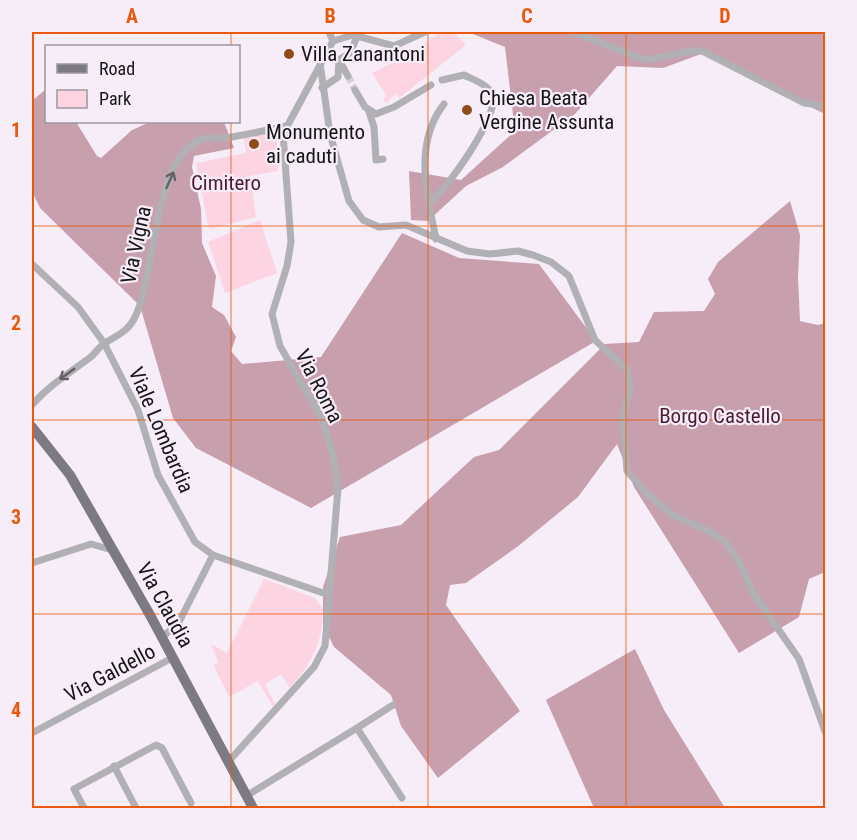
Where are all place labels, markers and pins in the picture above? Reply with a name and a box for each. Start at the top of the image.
place label: Villa Zanantoni [301,42,425,66]
marker: Villa Zanantoni [282,47,296,61]
place label: Chiesa Beata Vergine Assunta [479,86,614,134]
marker: Chiesa Beata Vergine Assunta [460,103,474,117]
place label: Monumento ai caduti [266,120,365,168]
marker: Monumento ai caduti [247,137,261,151]

